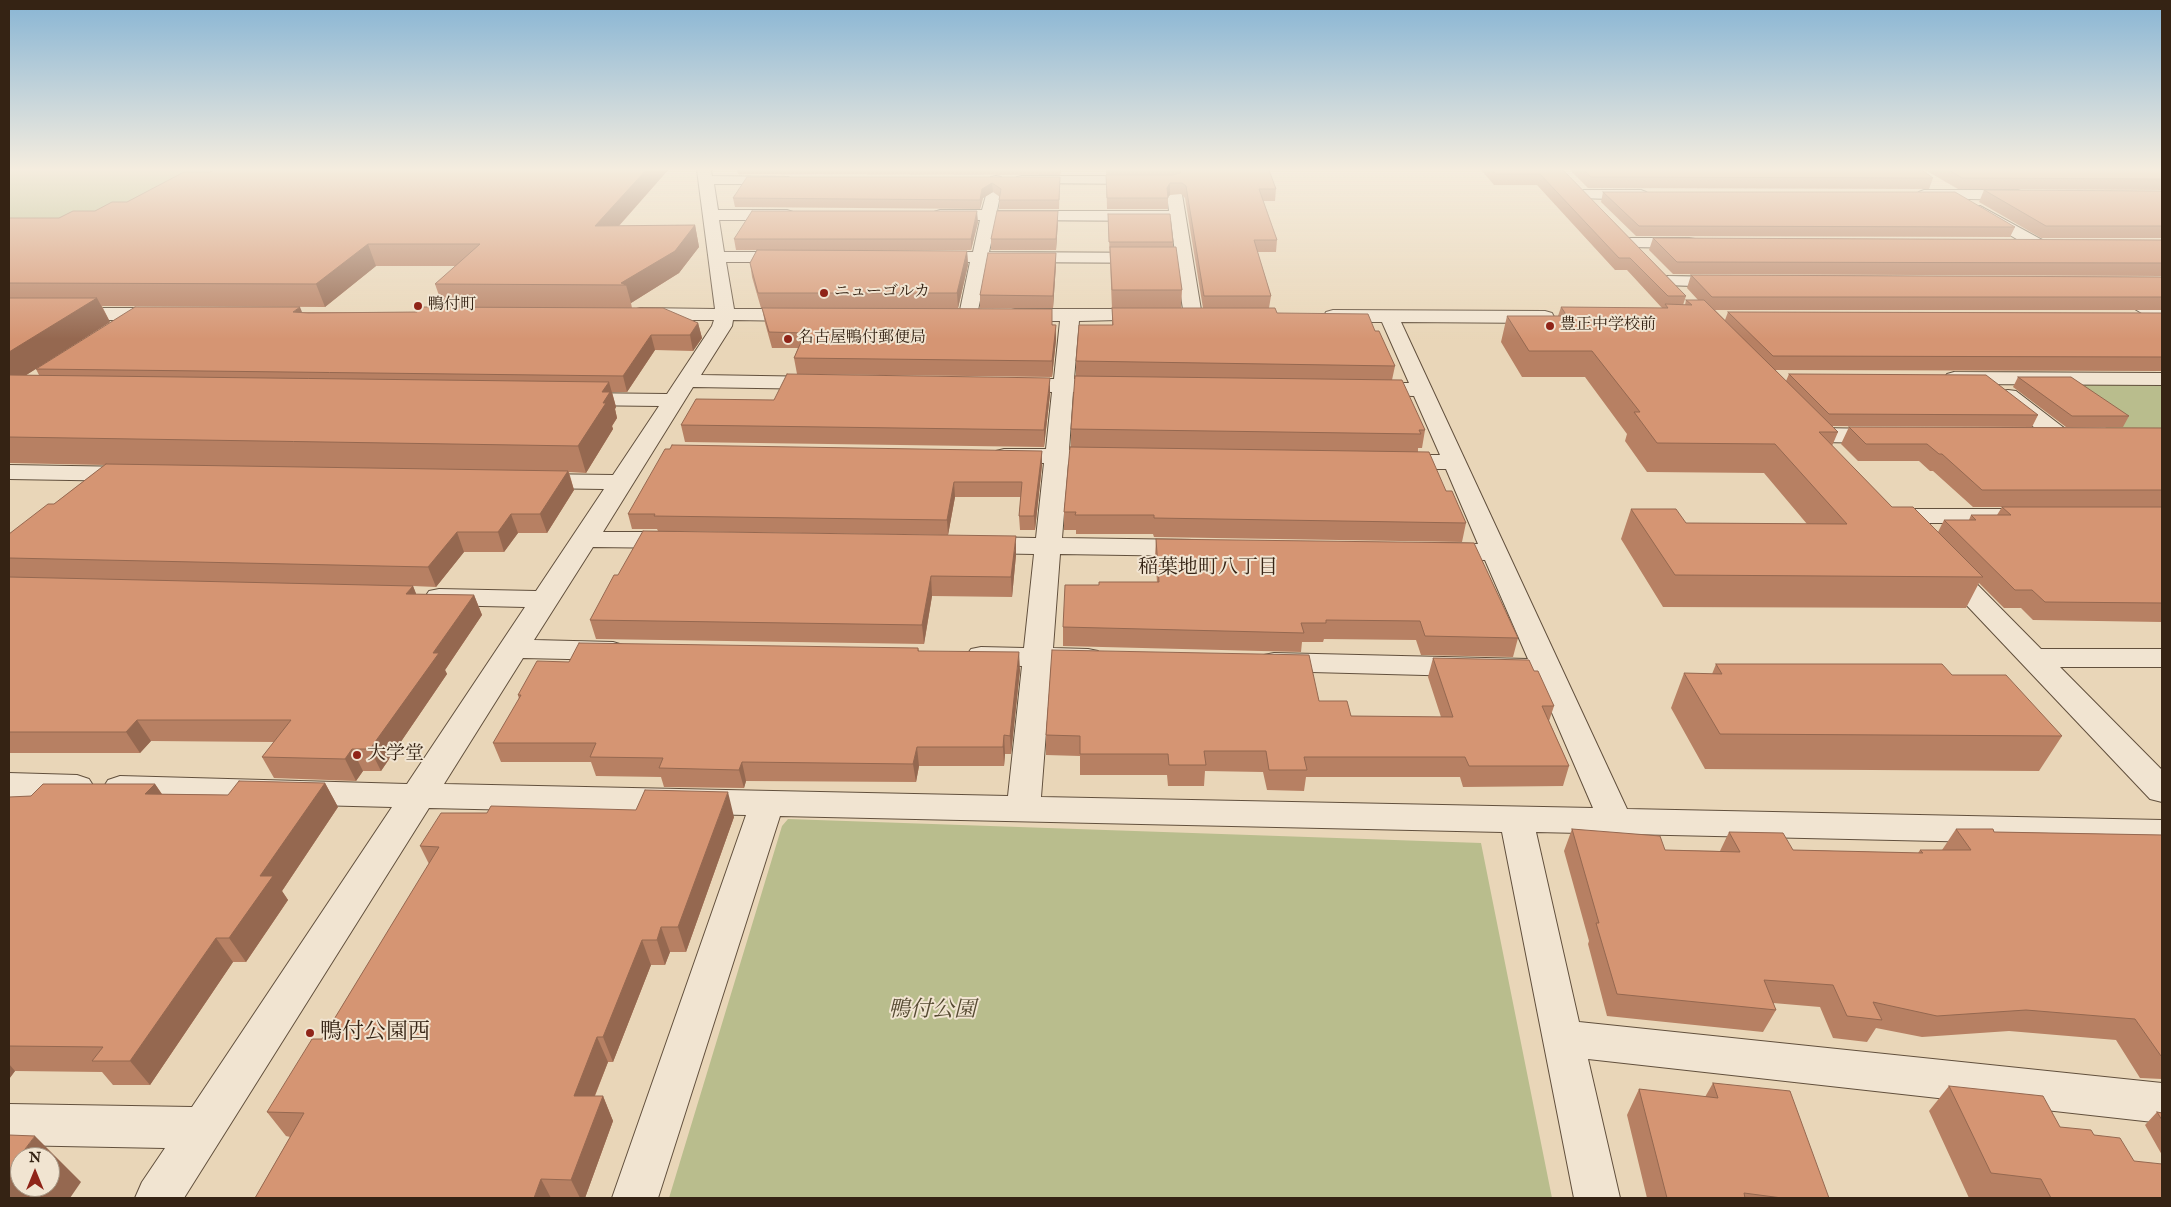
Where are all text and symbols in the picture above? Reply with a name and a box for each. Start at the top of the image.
place label: ニューゴルカ [834,283,930,303]
marker: ニューゴルカ [818,287,830,299]
place label: 鴨付町 [428,296,476,316]
marker: 鴨付町 [412,300,424,312]
place label: 豊正中学校前 [1560,316,1656,336]
marker: 豊正中学校前 [1544,320,1556,332]
place label: 名古屋鴨付郵便局 [798,329,926,349]
marker: 名古屋鴨付郵便局 [782,333,794,345]
district label: 稲葉地町八丁目 [1138,557,1278,581]
place label: 大学堂 [367,744,424,766]
marker: 大学堂 [351,749,363,761]
park label: 鴨付公園 [888,998,976,1024]
place label: 鴨付公園西 [320,1020,430,1046]
marker: 鴨付公園西 [304,1027,316,1039]
north arrow [10,1147,60,1197]
text: N [29,1149,41,1167]

